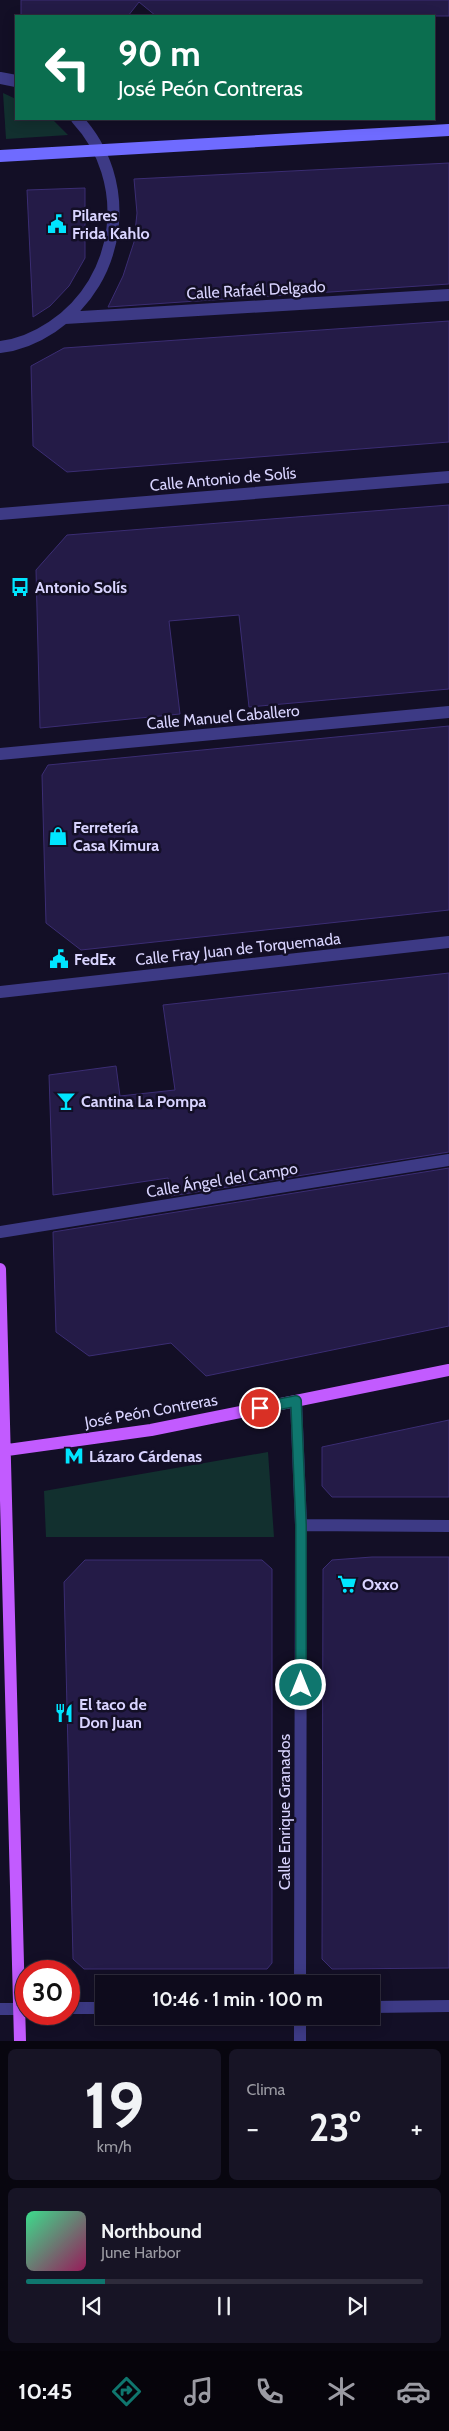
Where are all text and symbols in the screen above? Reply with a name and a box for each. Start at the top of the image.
text: 90 m [118,32,201,75]
icon: left [35,35,100,100]
text: José Peón Contreras [118,75,303,102]
place label: Pilares Frida Kahlo [72,206,150,243]
public building icon: Pilares Frida Kahlo [46,213,68,235]
street label: Calle Rafaél Delgado [186,277,326,303]
street label: Calle Antonio de Solís [149,463,297,495]
bus stop icon: Antonio Solís [9,576,31,598]
place label: Antonio Solís [35,578,127,597]
street label: Calle Manuel Caballero [146,701,301,733]
place label: Ferretería Casa Kimura [73,818,159,855]
shop icon: Ferretería Casa Kimura [47,825,69,847]
street label: Calle Fray Juan de Torquemada [134,929,342,969]
public building icon: FedEx [48,948,70,970]
place label: FedEx [74,950,116,969]
bar icon: Cantina La Pompa [55,1090,77,1112]
place label: Cantina La Pompa [81,1092,206,1111]
street label: Calle Ángel del Campo [145,1159,299,1201]
pin [239,1387,281,1429]
street label: José Peón Contreras [82,1390,219,1432]
icon: arrive [246,1394,274,1422]
metro station icon: Lázaro Cárdenas [63,1445,85,1467]
place label: Lázaro Cárdenas [89,1447,202,1466]
supermarket icon: Oxxo [336,1573,358,1595]
place label: Oxxo [362,1575,399,1594]
position arrow [274,1658,326,1710]
place label: El taco de Don Juan [79,1695,147,1732]
restaurant icon: El taco de Don Juan [53,1702,75,1724]
street label: Calle Enrique Granados [275,1734,294,1890]
speed limit sign: 30 [15,1960,80,2025]
text: 10:46 · 1 min · 100 m [152,1988,323,2011]
text: 19 [84,2065,145,2144]
text: Clima [247,2080,285,2099]
text: 23° [309,2104,361,2151]
text: − [247,2111,259,2145]
text: + [411,2111,423,2145]
text: km/h [97,2137,132,2156]
text: Northbound [101,2220,202,2243]
text: June Harbor [101,2243,181,2262]
icon: previous [78,2292,106,2320]
icon: pause [210,2292,238,2320]
icon: next [343,2292,371,2320]
icon: directions [109,2374,144,2409]
icon: music [181,2374,216,2409]
icon: phone [252,2374,287,2409]
icon: climate [324,2374,359,2409]
icon: car [396,2374,431,2409]
text: 10:45 [18,2378,72,2405]

